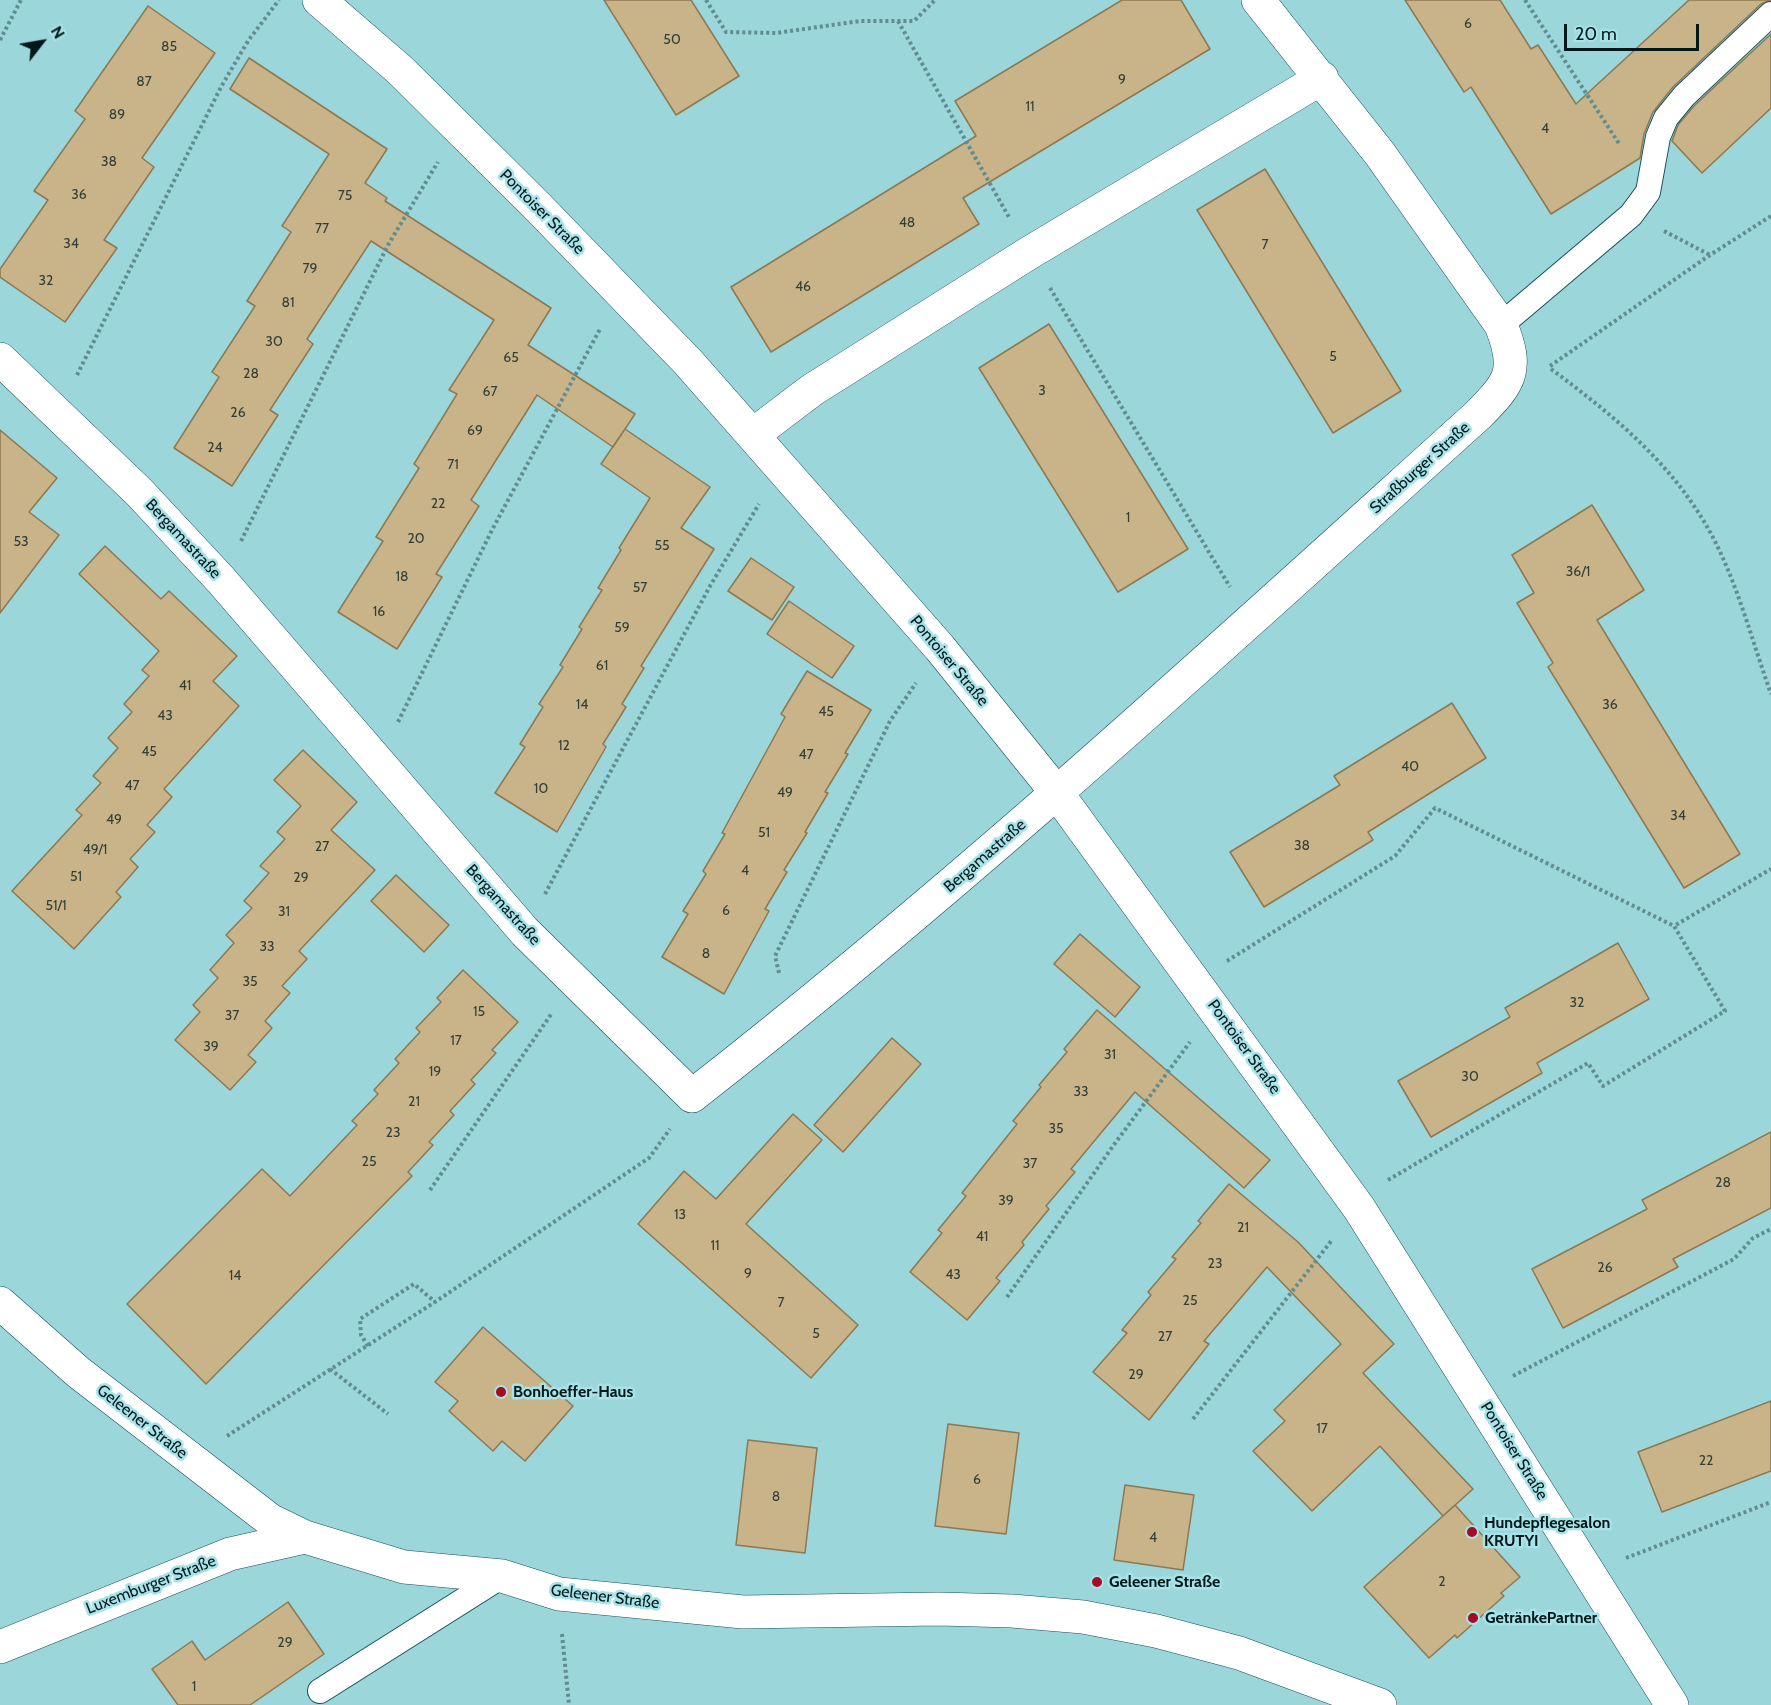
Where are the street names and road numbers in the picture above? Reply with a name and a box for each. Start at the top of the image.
street label: Pontoiser Straße [496,166,588,258]
street label: Straßburger Straße [1366,418,1474,518]
street label: Bergamastraße [141,495,225,583]
street label: Pontoiser Straße [906,612,992,710]
street label: Bergamastraße [940,815,1030,897]
street label: Bergamastraße [462,861,544,949]
street label: Pontoiser Straße [1203,996,1285,1098]
street label: Geleener Straße [93,1381,191,1463]
street label: Pontoiser Straße [1476,1398,1552,1504]
street label: Luxemburger Straße [83,1551,219,1619]
street label: Geleener Straße [550,1581,660,1613]

